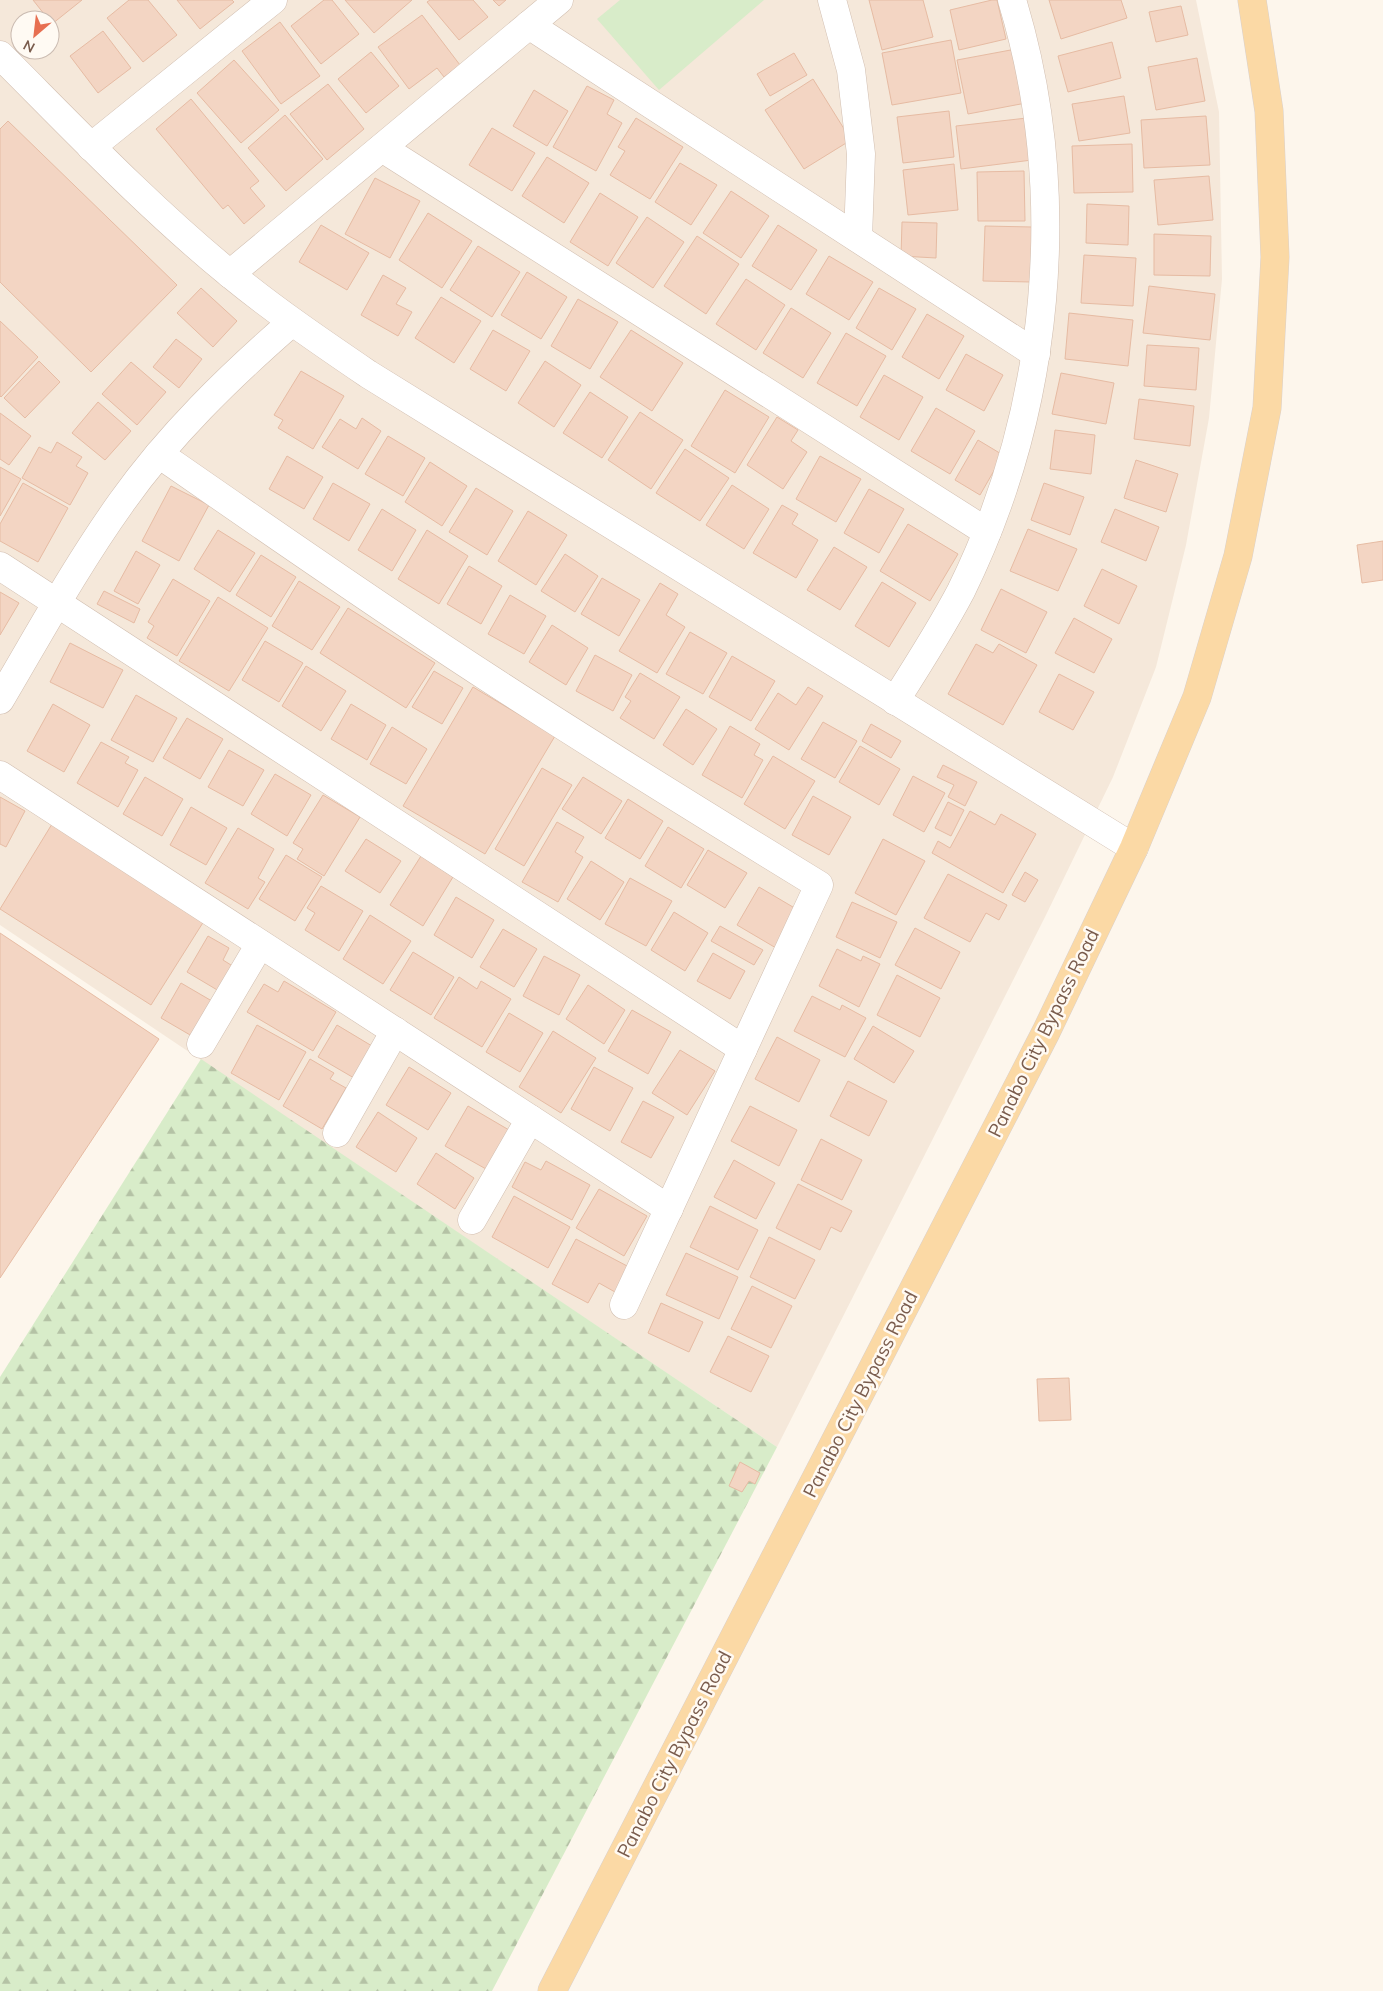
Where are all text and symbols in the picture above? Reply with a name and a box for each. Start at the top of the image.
north arrow [10,10,60,60]
text: N [20,36,38,57]
street label: Panabo City Bypass Road [982,925,1104,1141]
street label: Panabo City Bypass Road [797,1287,923,1501]
street label: Panabo City Bypass Road [611,1647,737,1861]

